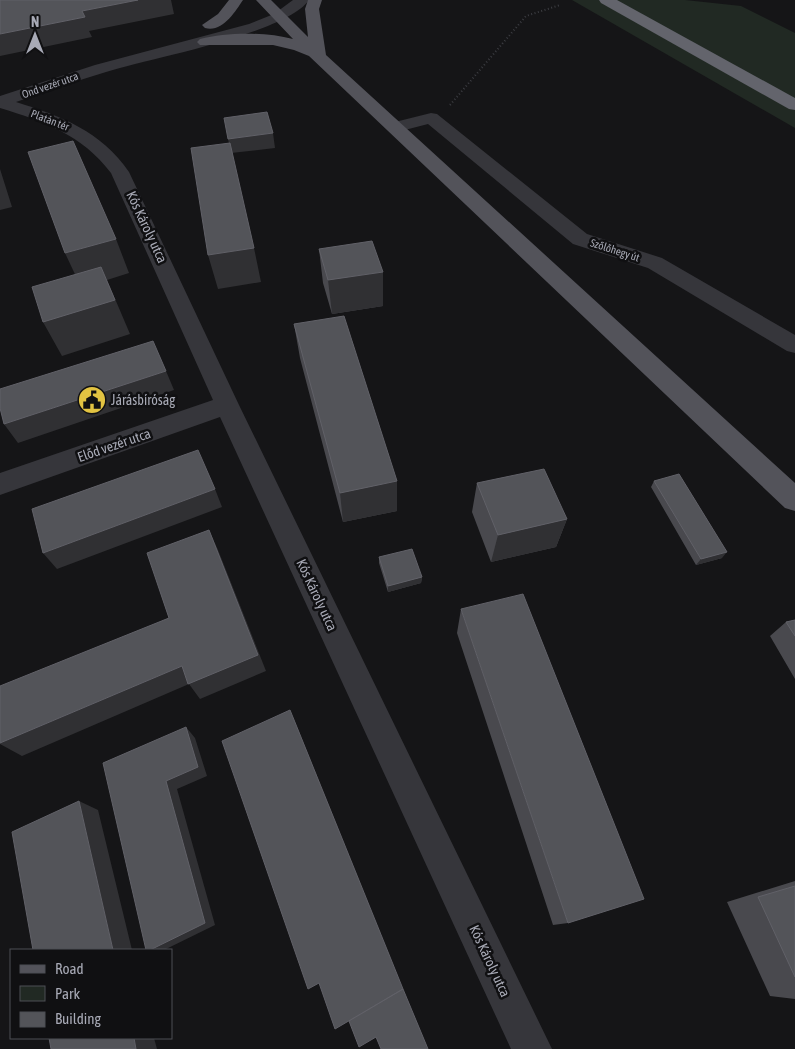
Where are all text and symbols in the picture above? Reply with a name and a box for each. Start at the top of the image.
north arrow [10,10,60,60]
text: N [31,14,39,30]
street label: Ond vezér utca [20,70,80,100]
street label: Platán tér [29,107,71,133]
street label: Kós Károly utca [123,189,171,265]
street label: Szőlőhegy út [589,236,641,264]
public building icon: Járásbíróság [77,385,107,415]
place label: Járásbíróság [111,392,175,408]
street label: Előd vezér utca [75,425,153,465]
street label: Kós Károly utca [293,557,341,633]
street label: Kós Károly utca [466,923,514,999]
legend [10,949,172,1039]
text: Road [55,960,84,977]
text: Park [55,985,80,1002]
text: Building [55,1010,101,1027]

